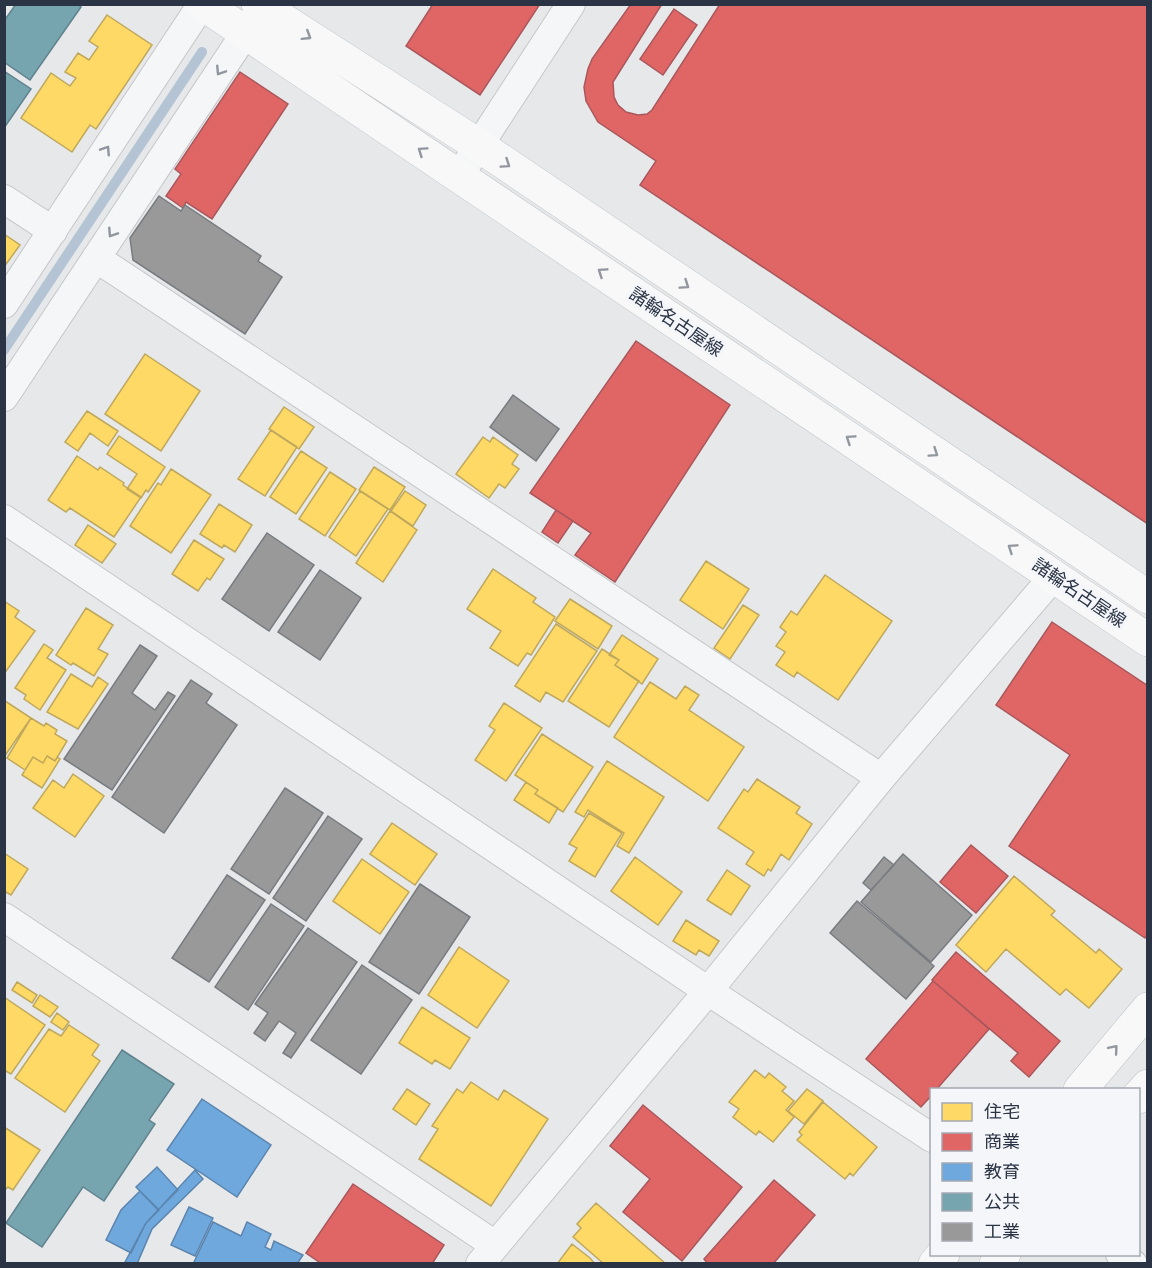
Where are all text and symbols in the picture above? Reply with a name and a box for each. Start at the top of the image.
one-way arrow [300,29,311,40]
one-way arrow [216,64,227,75]
one-way arrow [99,146,110,157]
one-way arrow [418,147,429,158]
one-way arrow [499,157,510,168]
one-way arrow [108,227,120,237]
one-way arrow [597,268,608,279]
one-way arrow [678,278,689,289]
street label: 諸輪名古屋線 [625,282,727,362]
one-way arrow [846,435,857,446]
one-way arrow [927,446,938,457]
one-way arrow [1008,544,1019,555]
street label: 諸輪名古屋線 [1028,553,1130,633]
one-way arrow [1106,1045,1117,1056]
legend [930,1088,1140,1256]
text: 住宅 [984,1100,1020,1124]
text: 商業 [984,1130,1020,1154]
text: 教育 [984,1160,1020,1184]
text: 公共 [984,1190,1020,1214]
text: 工業 [984,1220,1020,1244]

